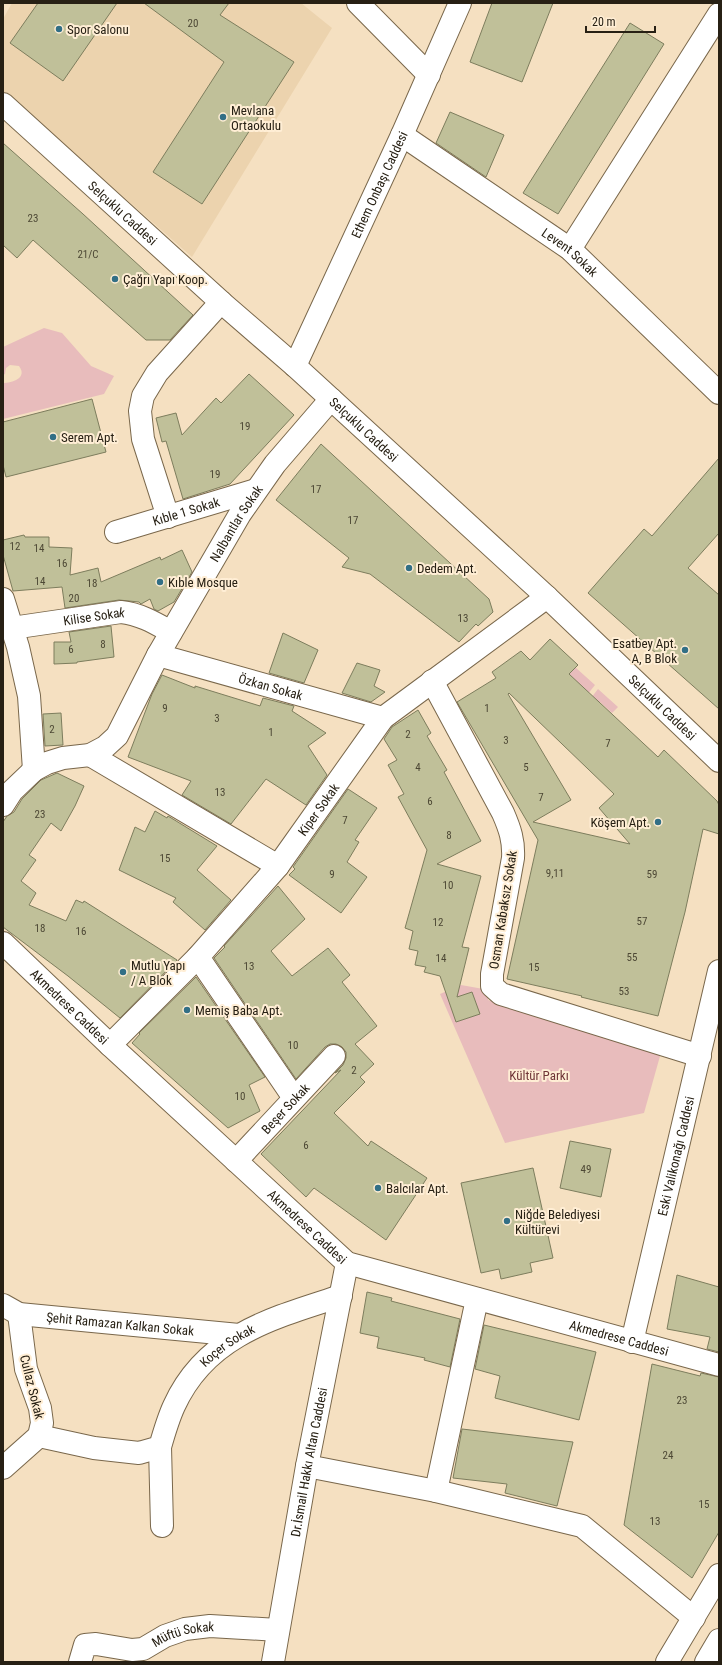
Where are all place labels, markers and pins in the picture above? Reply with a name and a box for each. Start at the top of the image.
place label: Spor Salonu [67,22,129,37]
marker: Spor Salonu [54,24,64,34]
place label: Mevlana Ortaokulu [231,103,281,133]
marker: Mevlana Ortaokulu [218,112,228,122]
place label: Çağrı Yapı Koop. [123,272,208,287]
marker: Çağrı Yapı Koop. [110,274,120,284]
place label: Serem Apt. [61,430,118,445]
marker: Serem Apt. [48,432,58,442]
place label: Dedem Apt. [417,561,477,576]
marker: Dedem Apt. [404,563,414,573]
place label: Kıble Mosque [168,575,238,590]
marker: Kıble Mosque [155,577,165,587]
place label: Esatbey Apt. A, B Blok [613,636,677,666]
marker: Esatbey Apt. A, B Blok [680,645,690,655]
place label: Köşem Apt. [591,815,650,830]
marker: Köşem Apt. [653,817,663,827]
place label: Mutlu Yapı / A Blok [131,958,185,988]
marker: Mutlu Yapı / A Blok [118,967,128,977]
place label: Memiş Baba Apt. [195,1003,283,1018]
marker: Memiş Baba Apt. [182,1005,192,1015]
place label: Balcılar Apt. [386,1181,449,1196]
marker: Balcılar Apt. [373,1183,383,1193]
place label: Niğde Belediyesi Kültürevi [515,1207,600,1237]
marker: Niğde Belediyesi Kültürevi [502,1216,512,1226]

